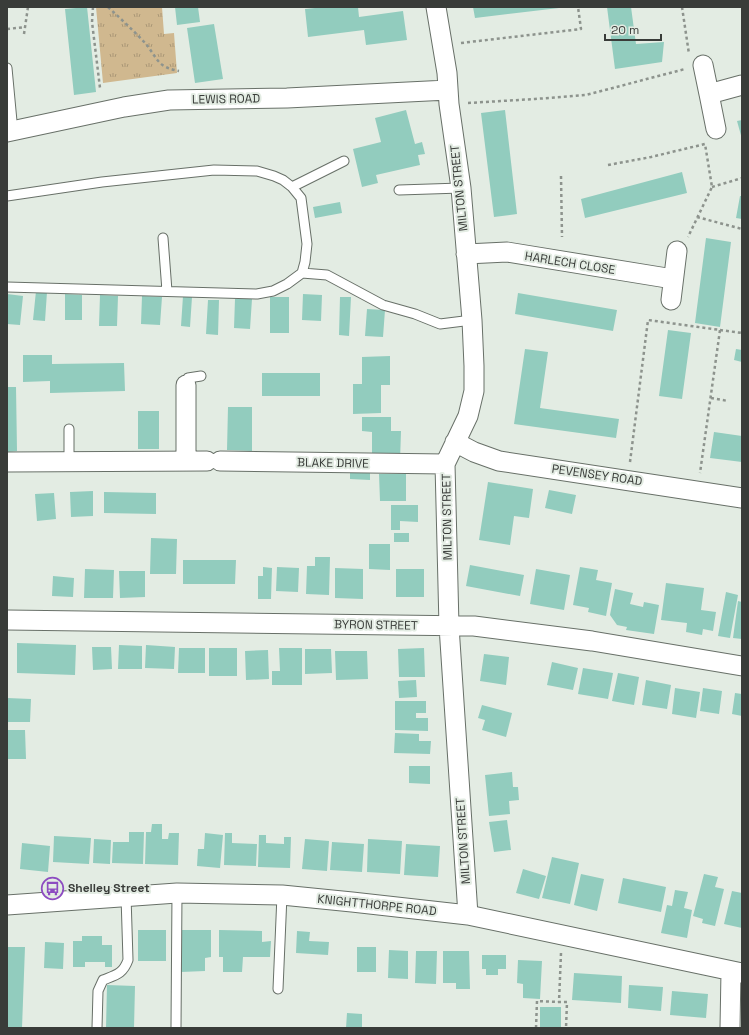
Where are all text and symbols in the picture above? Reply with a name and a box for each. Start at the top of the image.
scale bar [605,16,661,42]
text: 20 m [611,22,639,38]
street label: LEWIS ROAD [192,90,260,108]
street label: MILTON STREET [447,144,471,232]
street label: HARLECH CLOSE [524,248,616,278]
street label: BLAKE DRIVE [297,454,369,472]
street label: PEVENSEY ROAD [551,461,643,489]
street label: MILTON STREET [438,473,456,561]
street label: BYRON STREET [334,616,418,634]
street label: MILTON STREET [452,797,474,885]
bus stop icon: Shelley Street [39,875,65,901]
place label: Shelley Street [68,880,150,896]
street label: KNIGHTTHORPE ROAD [317,891,437,919]

